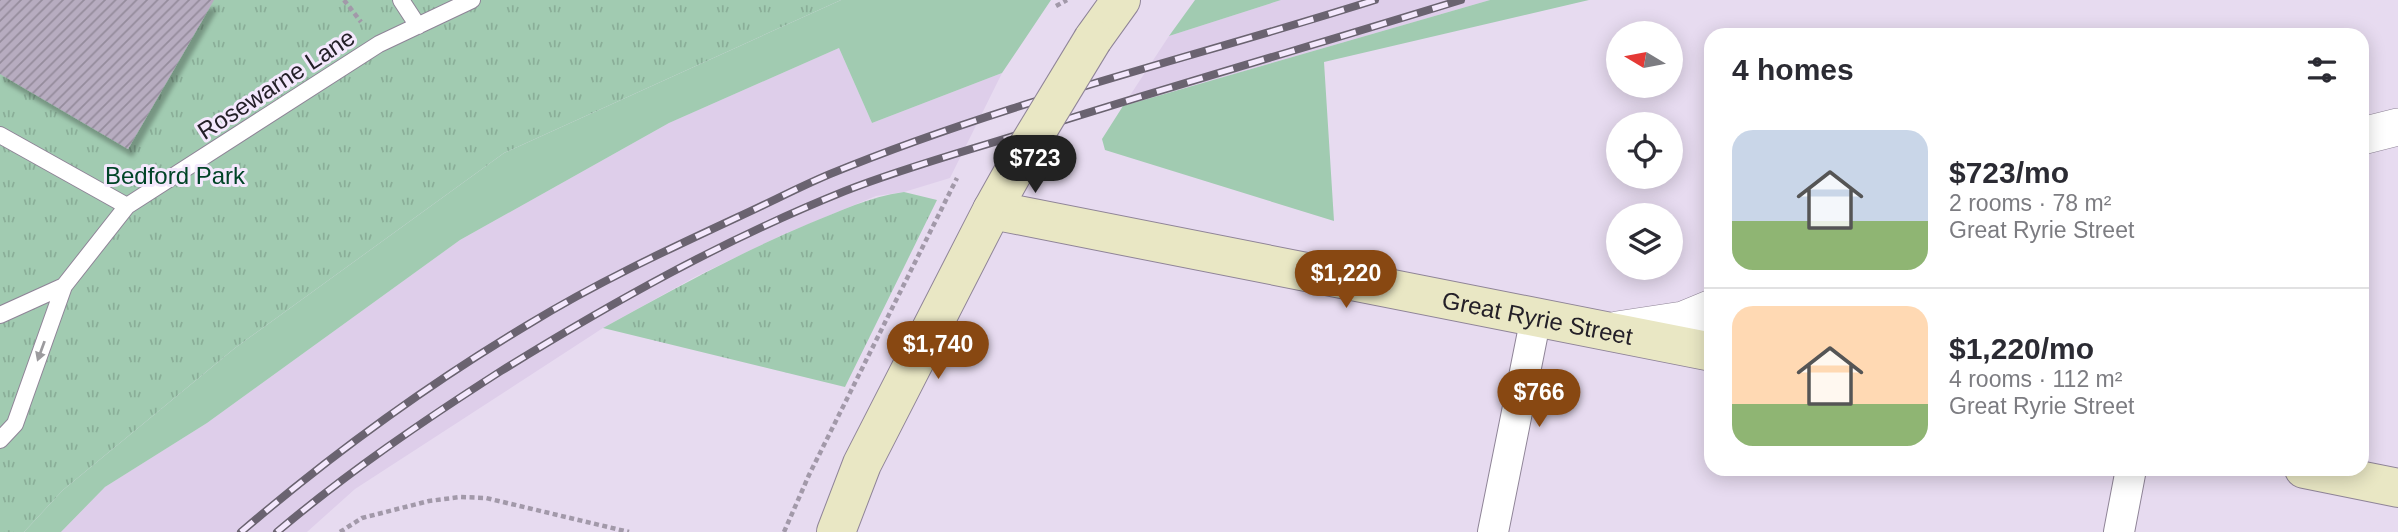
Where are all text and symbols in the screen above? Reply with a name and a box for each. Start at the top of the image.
north arrow [1606,21,1684,98]
map controls [1606,21,1683,280]
street label: Rosewarne Lane [193,23,359,145]
icon: filters [2303,51,2341,89]
text: 4 homes [1732,53,1854,86]
button: locate [1606,112,1683,189]
pin: $723 [994,136,1076,195]
text: $723 [1009,145,1061,171]
text: $723/mo [1949,156,2069,189]
icon: home [1788,158,1872,242]
park label: Bedford Park [105,162,246,189]
text: 2 rooms · 78 m² [1949,190,2111,216]
button: layers [1606,203,1683,280]
text: Great Ryrie Street [1949,217,2134,243]
pin: $1,220 [1289,250,1403,310]
text: $1,220 [1311,260,1381,286]
street label: Great Ryrie Street [1440,286,1635,350]
pin: $1,740 [881,322,995,381]
text: $1,740 [903,331,973,357]
text: $1,220/mo [1949,332,2094,365]
icon: home [1788,334,1872,418]
one-way arrow [35,340,46,361]
text: 4 rooms · 112 m² [1949,366,2122,392]
pin: $766 [1498,370,1580,429]
text: $766 [1513,379,1565,405]
text: Great Ryrie Street [1949,393,2134,419]

